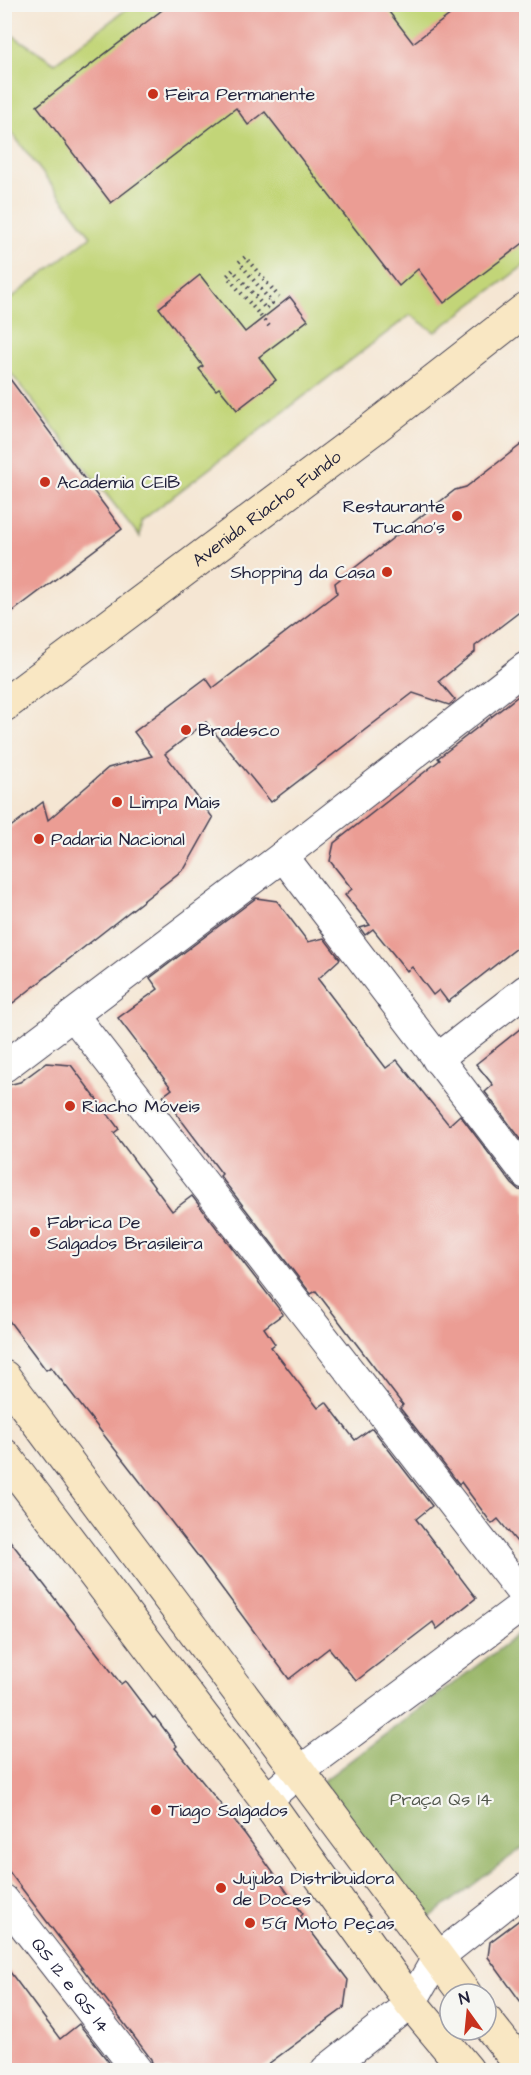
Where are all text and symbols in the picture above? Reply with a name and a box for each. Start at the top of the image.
place label: Feira Permanente [165,82,316,107]
marker: Feira Permanente [146,87,160,101]
street label: Avenida Riacho Fundo [187,444,346,572]
place label: Academia CEIB [57,470,180,495]
marker: Academia CEIB [38,475,52,489]
place label: Restaurante Tucano's [343,494,445,540]
marker: Restaurante Tucano's [450,509,464,523]
place label: Shopping da Casa [230,560,375,586]
marker: Shopping da Casa [380,565,394,579]
place label: Bradesco [198,718,279,743]
marker: Bradesco [179,723,193,737]
place label: Limpa Mais [129,790,220,815]
marker: Limpa Mais [110,795,124,809]
place label: Padaria Nacional [51,827,185,852]
marker: Padaria Nacional [32,832,46,846]
place label: Riacho Móveis [82,1094,200,1119]
marker: Riacho Móveis [63,1099,77,1113]
place label: Fabrica De Salgados Brasileira [47,1210,203,1257]
marker: Fabrica De Salgados Brasileira [28,1225,42,1239]
park label: Praça Qs 14 [390,1787,492,1812]
place label: Tiago Salgados [168,1798,288,1824]
marker: Tiago Salgados [149,1803,163,1817]
place label: Jujuba Distribuidora de Doces [233,1866,394,1912]
marker: Jujuba Distribuidora de Doces [214,1881,228,1895]
place label: 5G Moto Peças [262,1911,395,1936]
marker: 5G Moto Peças [243,1916,257,1930]
street label: QS 12 e QS 14 [25,1932,116,2038]
north arrow [438,1982,498,2042]
text: N [457,1987,472,2010]

